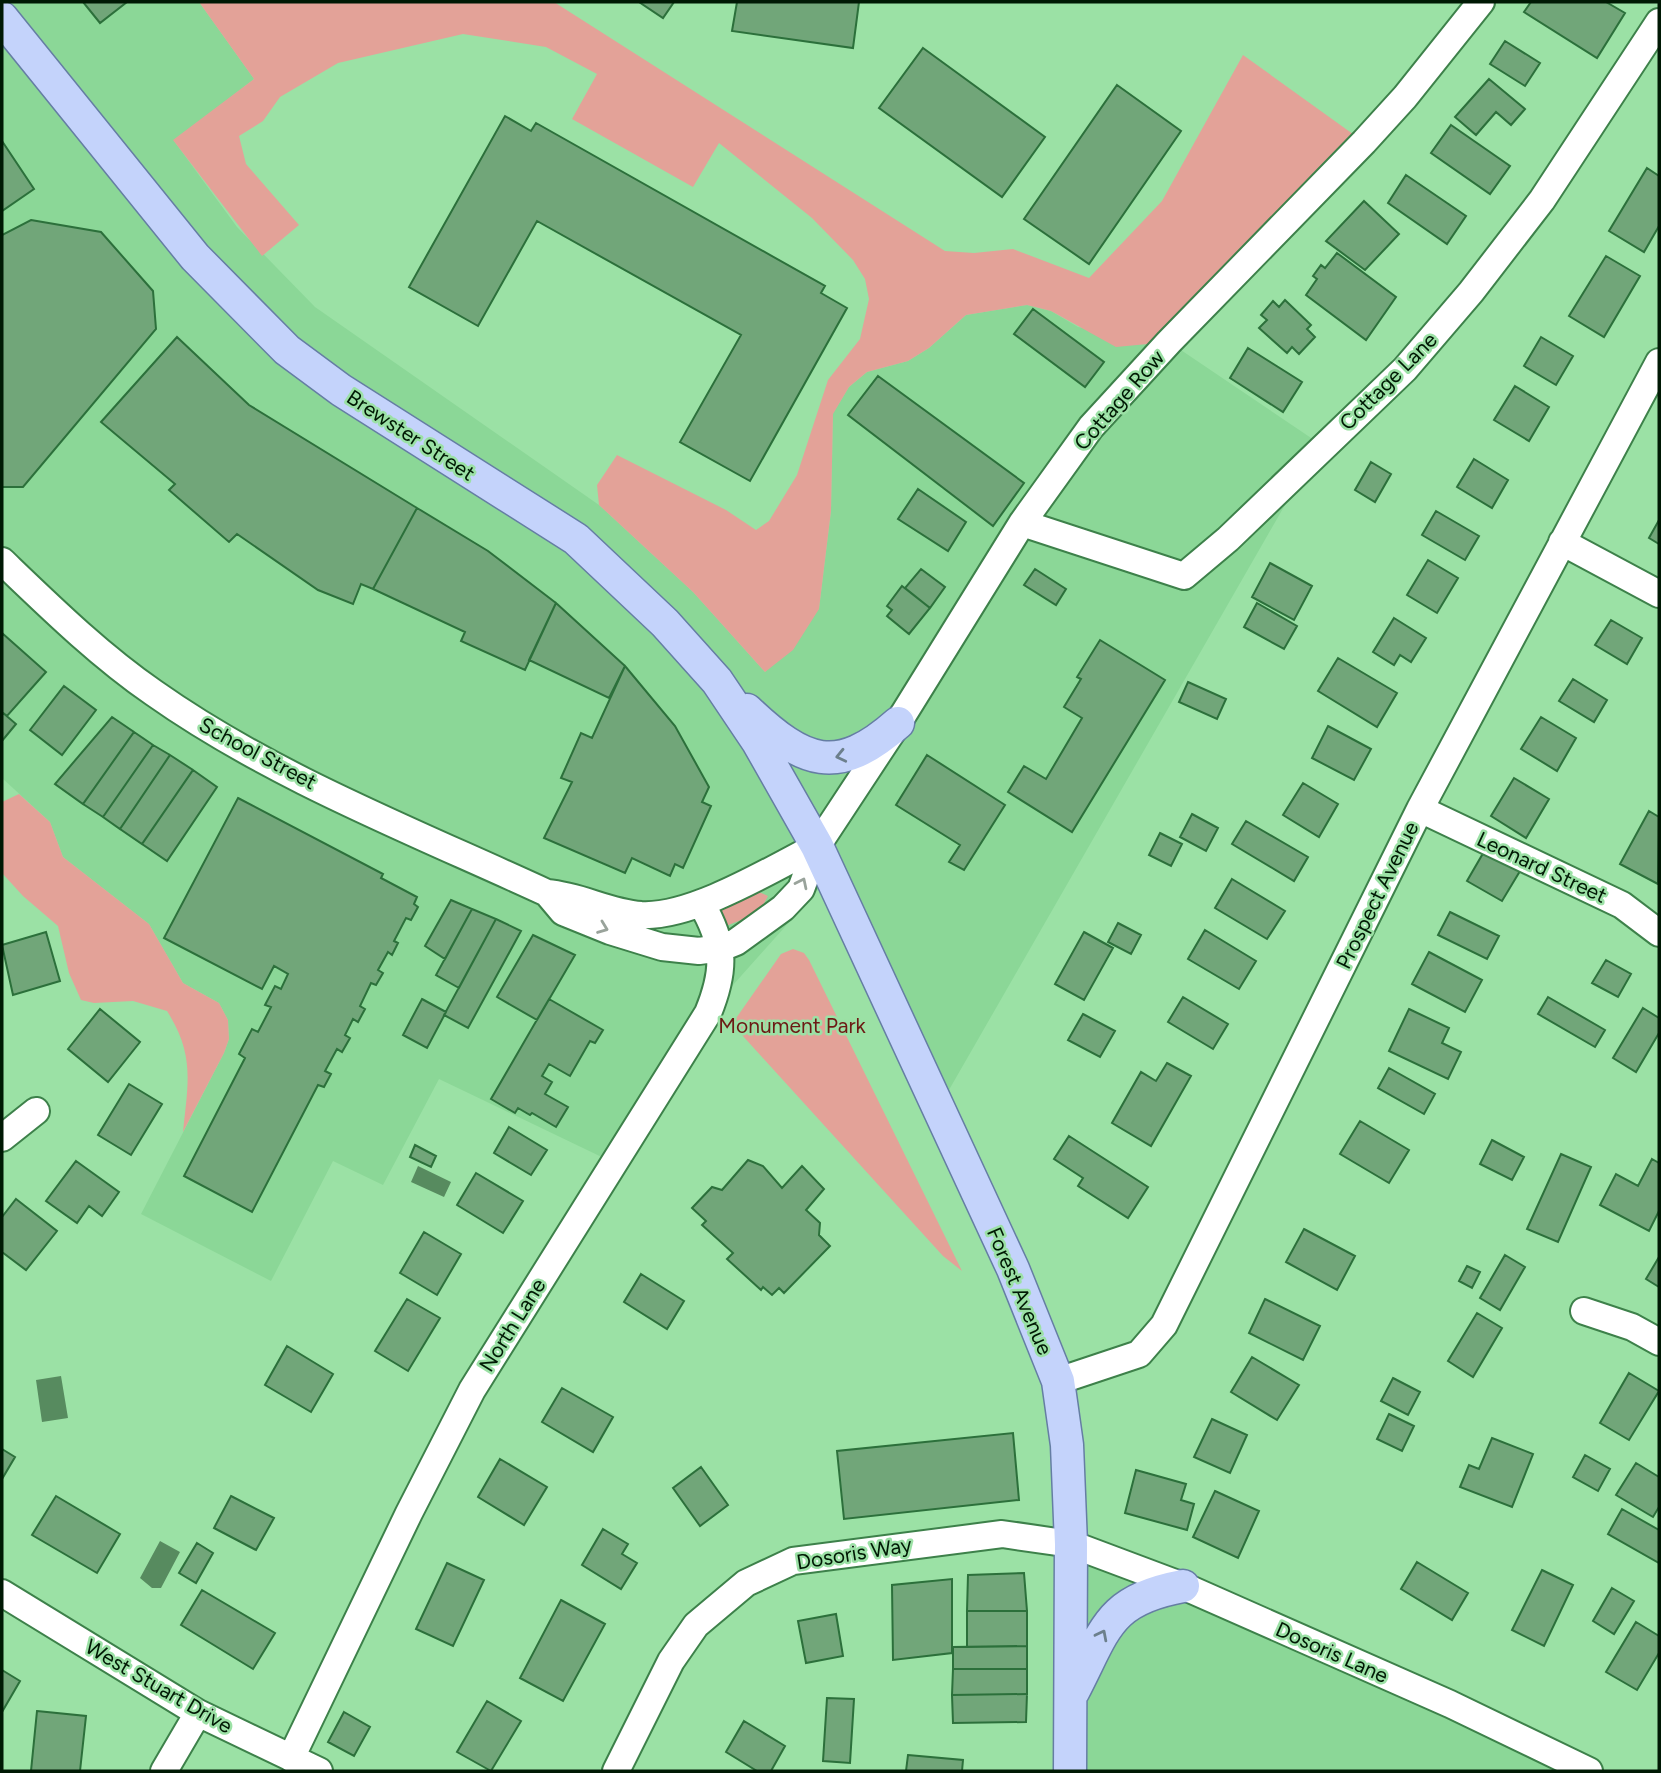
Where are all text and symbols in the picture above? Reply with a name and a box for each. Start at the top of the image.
street label: Cottage Lane [1334,327,1442,435]
street label: Cottage Row [1069,344,1170,455]
street label: Brewster Street [342,384,480,486]
street label: School Street [195,712,321,794]
one-way arrow [835,748,847,763]
street label: Prospect Avenue [1331,817,1423,973]
street label: Leonard Street [1473,826,1611,908]
one-way arrow [793,877,807,890]
one-way arrow [597,919,609,933]
park label: Monument Park [718,1013,867,1038]
street label: Forest Avenue [982,1224,1058,1358]
street label: North Lane [474,1274,550,1376]
street label: Dosoris Way [795,1532,913,1574]
street label: Dosoris Lane [1272,1616,1392,1688]
one-way arrow [1094,1630,1108,1642]
street label: West Stuart Drive [81,1634,237,1738]

